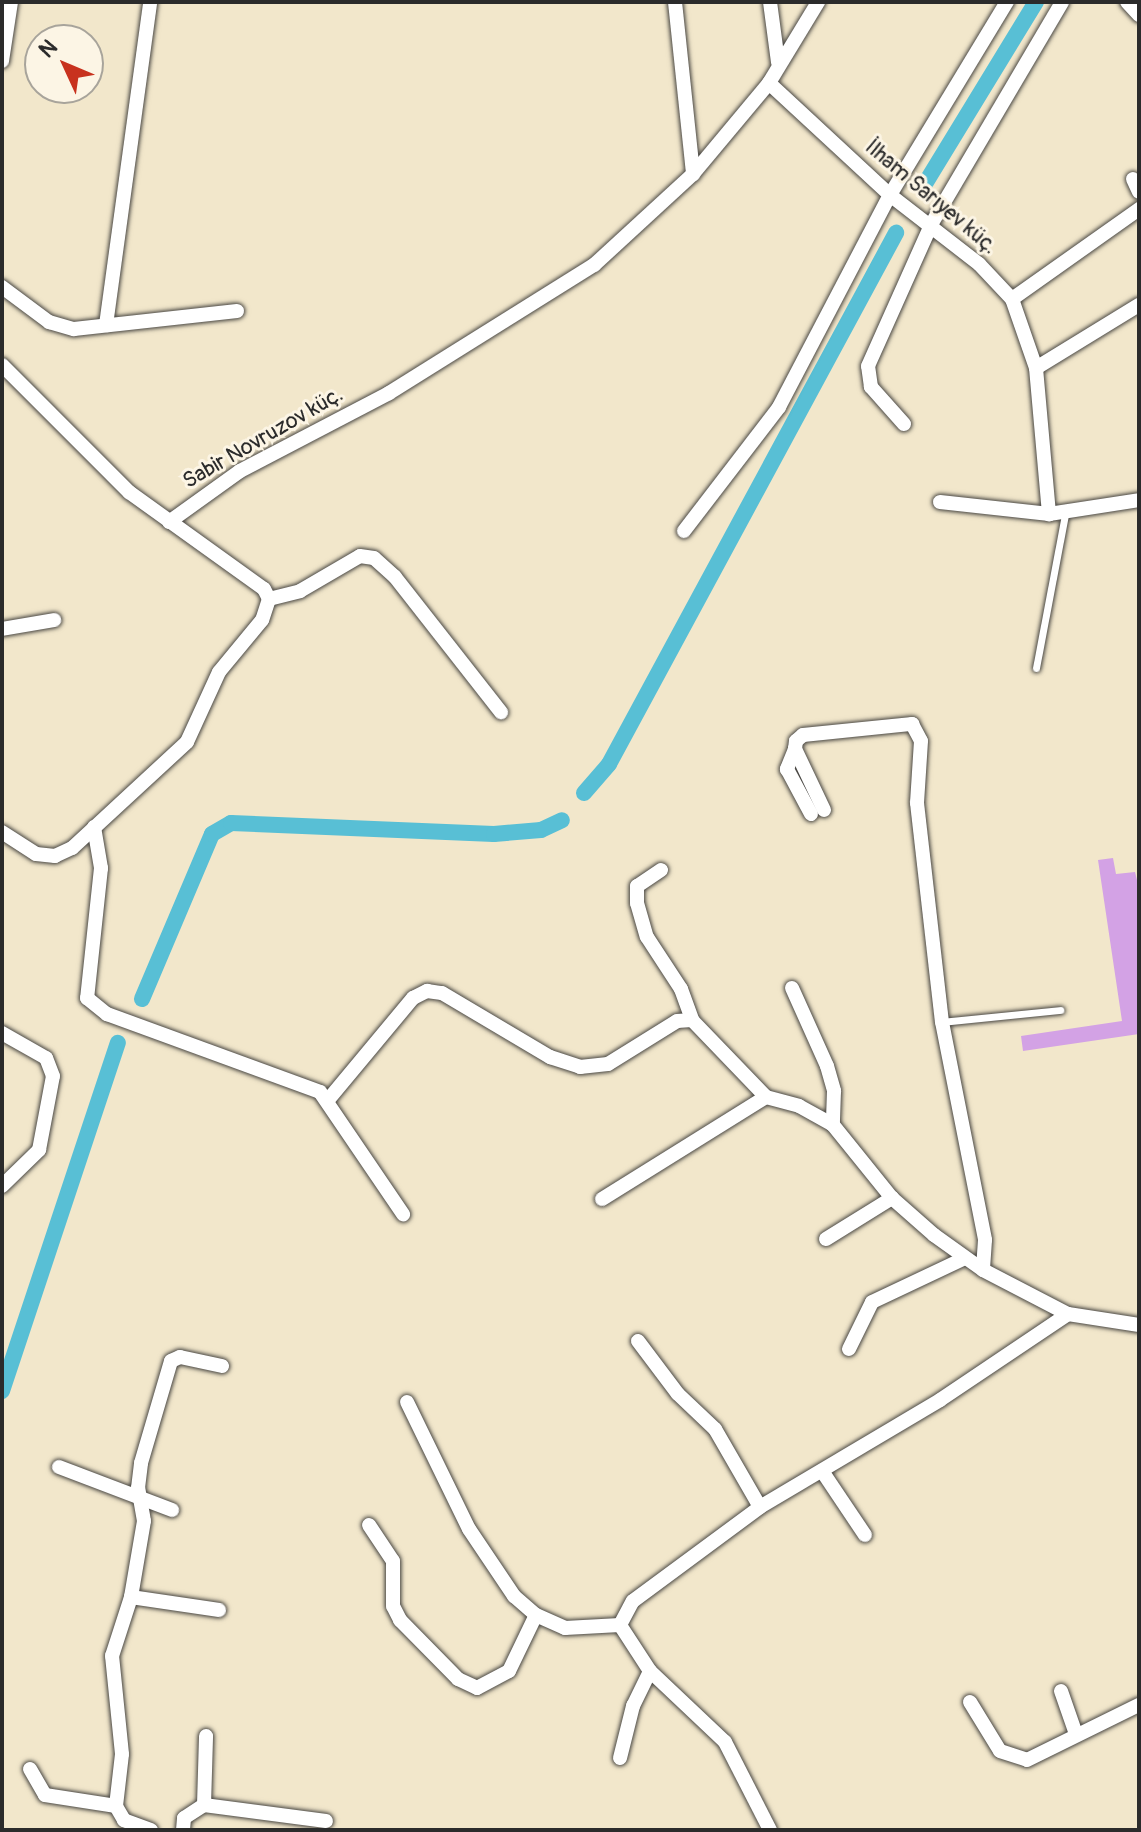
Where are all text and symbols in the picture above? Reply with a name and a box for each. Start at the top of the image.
north arrow [24,24,104,104]
text: N [33,34,63,64]
street label: İlham Sarıyev küç. [859,134,1003,260]
street label: Sabir Novruzov küç. [178,381,348,495]

